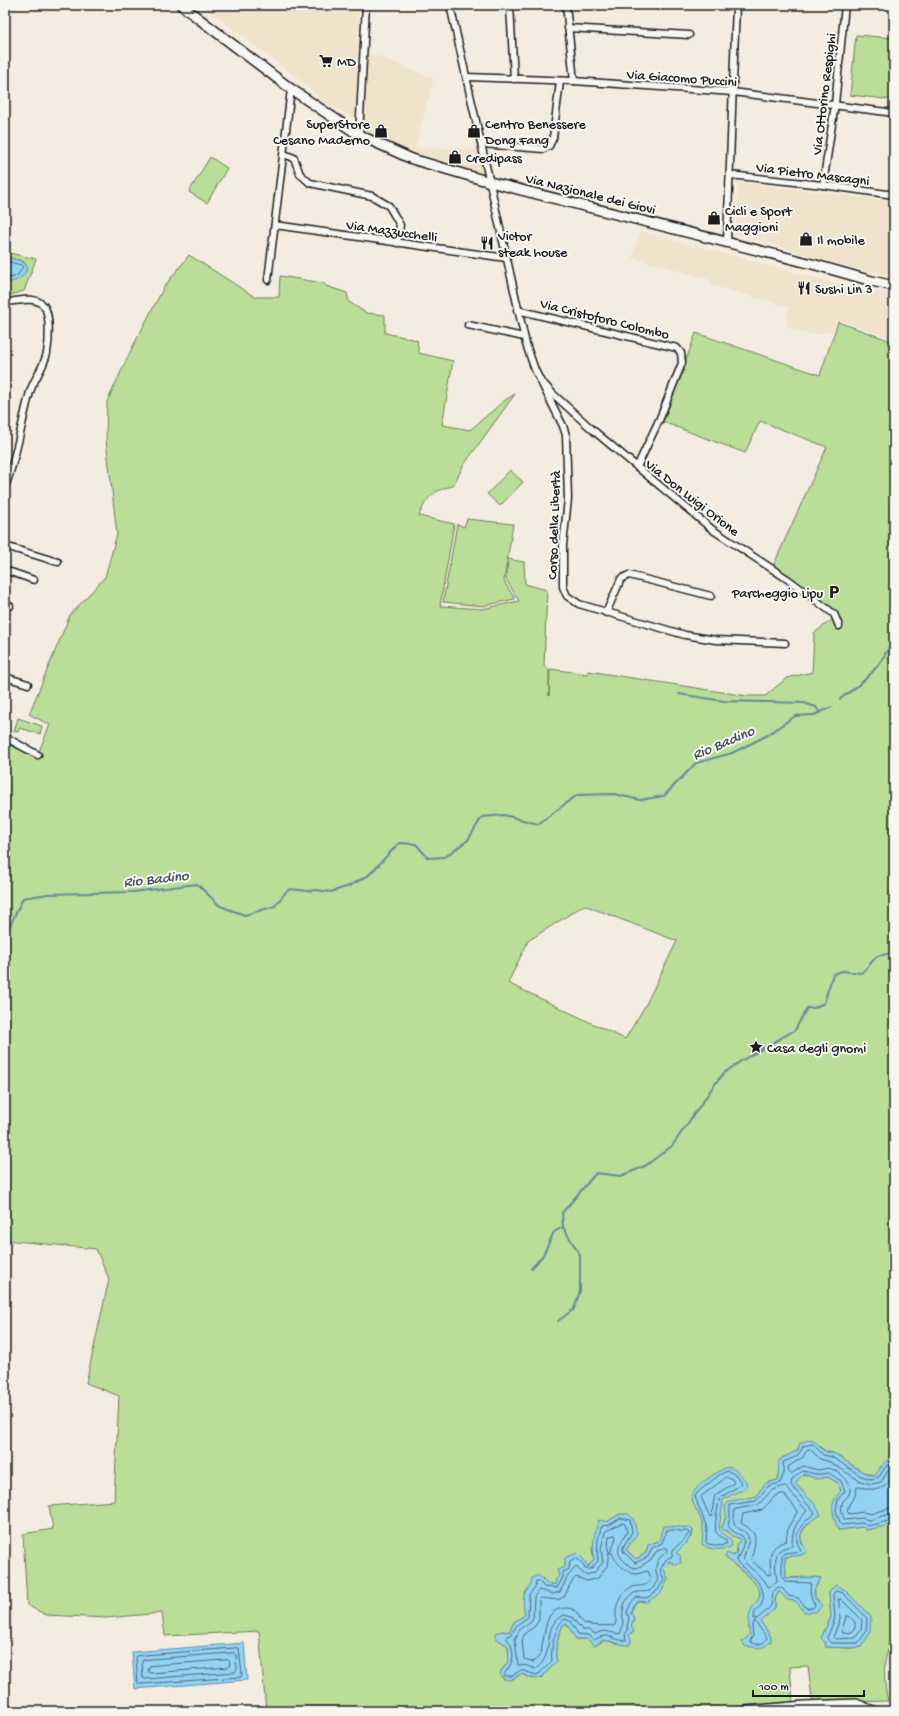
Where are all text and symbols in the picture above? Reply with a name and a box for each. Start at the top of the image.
street label: Via Ottorino Respighi [809,33,841,157]
supermarket icon: MD [318,53,334,69]
place label: MD [337,55,357,72]
street label: Via Giacomo Puccini [625,67,738,92]
place label: SuperStore Cesano Maderno [273,117,371,150]
place label: Centro Benessere Dong Fang [484,117,586,150]
shop icon: SuperStore Cesano Maderno [373,123,389,139]
shop icon: Centro Benessere Dong Fang [466,123,482,139]
shop icon: Credipass [447,149,463,165]
place label: Credipass [466,151,523,168]
street label: Via Pietro Mascagni [754,160,870,191]
street label: Via Nazionale dei Giovi [523,171,657,220]
place label: Cicli e Sport Maggioni [725,204,793,237]
shop icon: Cicli e Sport Maggioni [706,210,722,226]
street label: Via Mazzucchelli [344,218,438,247]
place label: Victor steak house [497,229,568,262]
shop icon: Il mobile [798,231,814,247]
place label: Il mobile [817,233,865,250]
restaurant icon: Victor steak house [479,235,495,251]
restaurant icon: Sushi Lin 3 [796,280,812,296]
place label: Sushi Lin 3 [815,282,872,299]
street label: Via Cristoforo Colombo [537,296,671,345]
street label: Via Don Luigi Orione [640,456,743,542]
street label: Corso della Libertà [545,469,566,580]
parking icon: Parcheggio Lipu [826,584,842,600]
place label: Parcheggio Lipu [731,586,823,603]
water label: Rio Badino [690,722,759,765]
water label: Rio Badino [123,867,191,892]
place icon: Casa degli gnomi [748,1039,764,1055]
place label: Casa degli gnomi [767,1041,866,1058]
scale bar [753,1672,864,1698]
text: 100 m [758,1681,789,1695]

